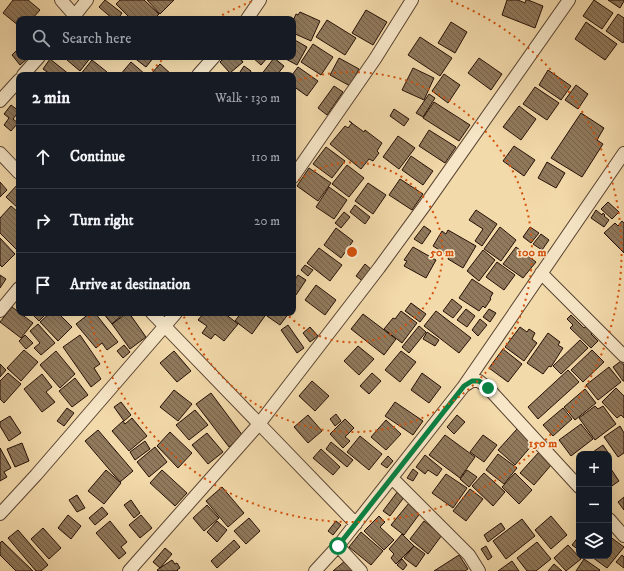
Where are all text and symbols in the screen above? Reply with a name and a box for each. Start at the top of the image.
search box [16,16,296,60]
icon: search [30,27,52,49]
text: Search here [62,29,131,48]
text: 2 min [32,87,70,109]
text: Walk · 130 m [215,90,280,106]
icon: ahead [32,146,54,168]
text: Continue [70,147,125,166]
text: 110 m [251,149,280,165]
icon: right [32,210,54,232]
text: Turn right [70,211,133,230]
text: 20 m [254,213,280,229]
centre of rings [345,245,359,259]
text: 50 m [429,245,454,260]
text: 100 m [518,245,546,260]
icon: arrive [32,274,54,296]
text: Arrive at destination [70,275,190,294]
route end [479,379,497,397]
text: 150 m [529,436,557,451]
map controls [576,451,612,559]
button: + [576,451,612,487]
button: − [576,487,612,523]
button: layers [576,523,612,559]
route start [329,537,347,555]

